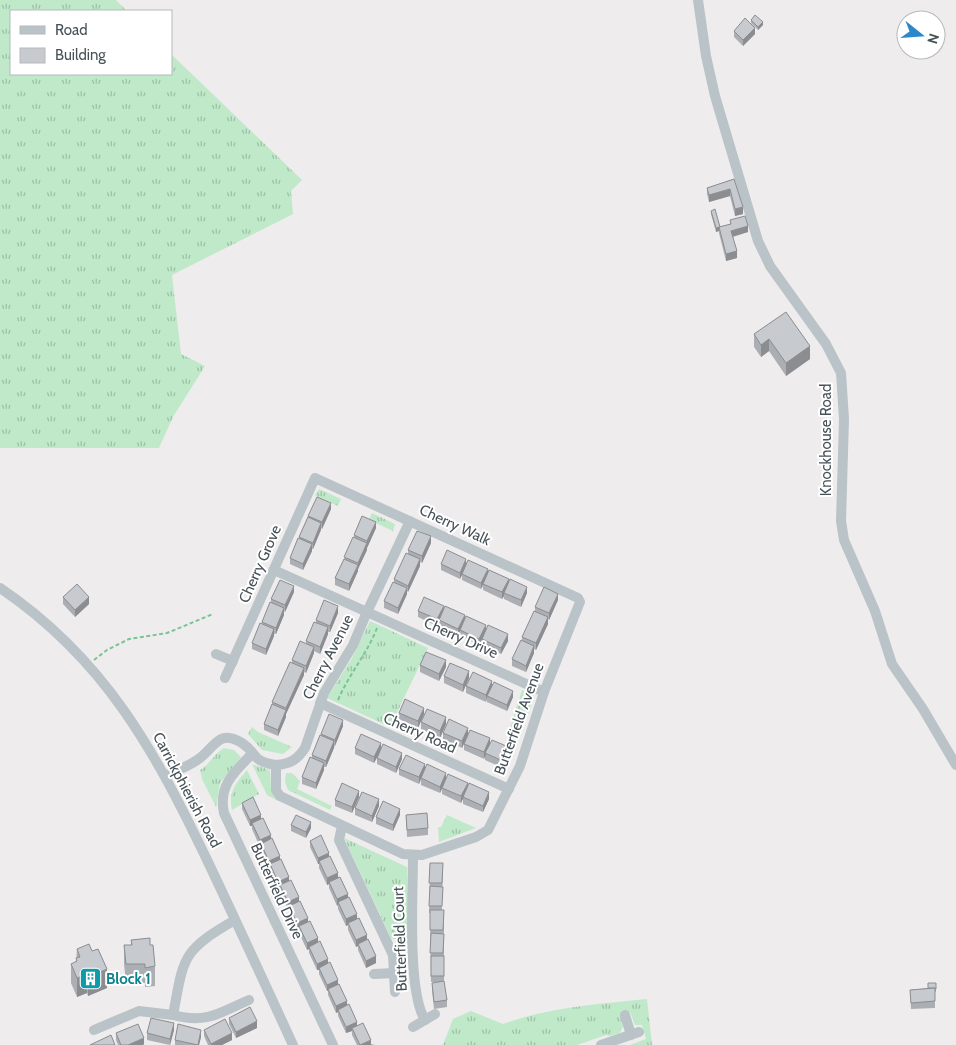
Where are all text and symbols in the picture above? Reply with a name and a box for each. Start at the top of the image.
legend [10,10,172,75]
north arrow [896,10,946,60]
text: Road [55,21,88,39]
text: N [923,31,943,46]
text: Building [55,46,106,64]
street label: Knockhouse Road [817,384,835,496]
street label: Cherry Walk [417,501,494,549]
street label: Cherry Grove [235,522,285,606]
street label: Cherry Avenue [299,611,357,703]
street label: Cherry Drive [421,614,501,662]
street label: Butterfield Avenue [490,660,548,777]
street label: Cherry Road [381,709,459,757]
street label: Carrickphierish Road [149,729,225,851]
street label: Butterfield Drive [247,840,307,942]
street label: Butterfield Court [389,886,411,992]
building icon: Block 1 [78,967,102,991]
place label: Block 1 [106,970,151,988]

